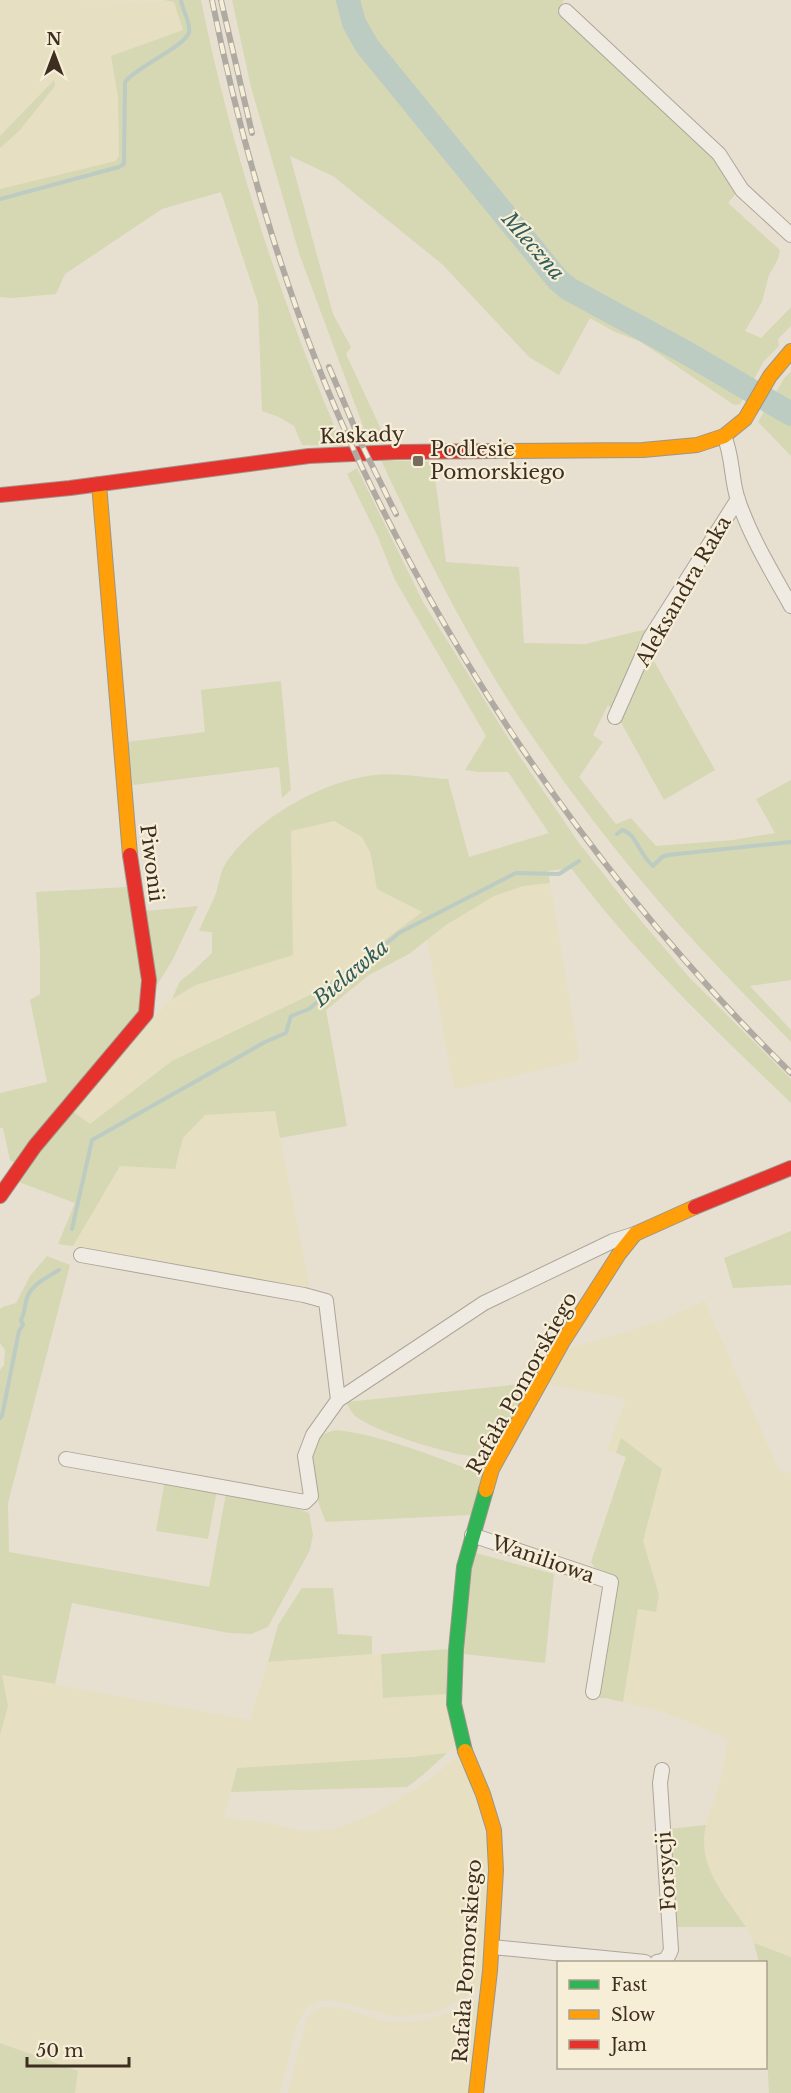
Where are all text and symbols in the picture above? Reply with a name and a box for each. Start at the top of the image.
north arrow [24,24,84,84]
text: N [46,29,62,49]
water label: Mleczna [495,206,570,286]
street label: Kaskady [319,422,405,448]
place label: Podlesie Pomorskiego [430,437,565,484]
marker: Podlesie Pomorskiego [411,454,425,468]
street label: Aleksandra Raka [630,511,736,671]
street label: Piwonii [135,823,169,903]
water label: Bielawka [307,934,394,1013]
street label: Rafała Pomorskiego [462,1288,582,1478]
street label: Waniliowa [487,1530,599,1588]
street label: Forsycji [651,1830,681,1912]
street label: Rafała Pomorskiego [448,1858,486,2064]
legend [557,1961,767,2069]
text: Fast [611,1974,648,1996]
text: Slow [611,2004,656,2026]
scale bar [27,2030,129,2068]
text: Jam [609,2034,647,2056]
text: 50 m [36,2040,84,2062]

